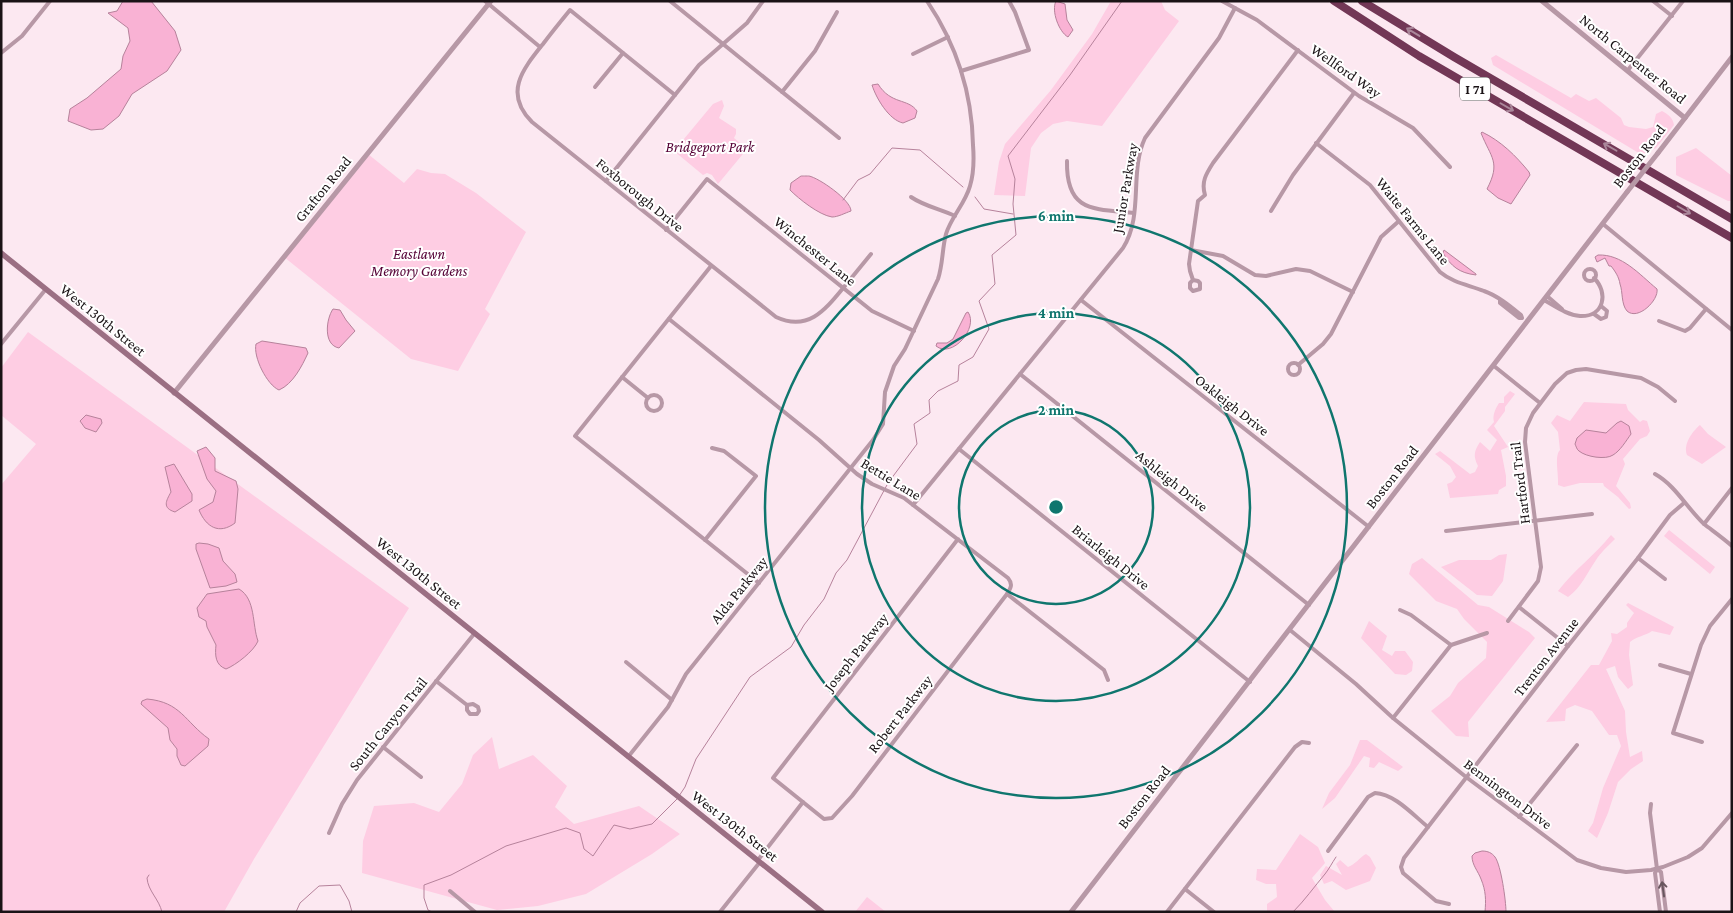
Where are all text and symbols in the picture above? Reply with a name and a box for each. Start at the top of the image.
street label: North Carpenter Road [1576,11,1689,108]
one-way arrow [1406,27,1420,37]
street label: Wellford Way [1307,41,1384,102]
road number: I 71 [1460,78,1490,100]
one-way arrow [1499,102,1513,112]
street label: Boston Road [1610,121,1668,191]
park label: Bridgeport Park [666,139,756,156]
street label: Junior Parkway [1109,142,1142,236]
one-way arrow [1603,142,1618,152]
street label: Grafton Road [292,153,354,225]
street label: Foxborough Drive [593,155,687,236]
street label: Waite Farms Lane [1373,174,1453,268]
one-way arrow [1677,206,1691,216]
text: 6 min [1038,208,1075,224]
street label: Winchester Lane [771,213,860,289]
park label: Eastlawn Memory Gardens [370,246,468,280]
street label: West 130th Street [57,281,150,360]
text: 4 min [1038,305,1075,321]
street label: Oakleigh Drive [1191,371,1272,440]
text: 2 min [1038,402,1074,418]
street label: Hartford Trail [1507,441,1533,525]
street label: Boston Road [1363,442,1421,512]
street label: Ashleigh Drive [1132,447,1211,516]
street label: Bettie Lane [858,455,924,503]
centre of rings [1047,498,1065,516]
street label: Briarleigh Drive [1068,521,1153,594]
street label: West 130th Street [373,534,466,613]
street label: Alda Parkway [707,553,772,627]
street label: Joseph Parkway [819,610,892,696]
street label: Trenton Avenue [1510,614,1582,699]
street label: Robert Parkway [865,672,936,757]
street label: South Canyon Trail [346,674,431,774]
street label: Bennington Drive [1460,756,1555,833]
street label: Boston Road [1115,762,1173,832]
street label: West 130th Street [689,787,782,865]
one-way arrow [1658,882,1668,898]

